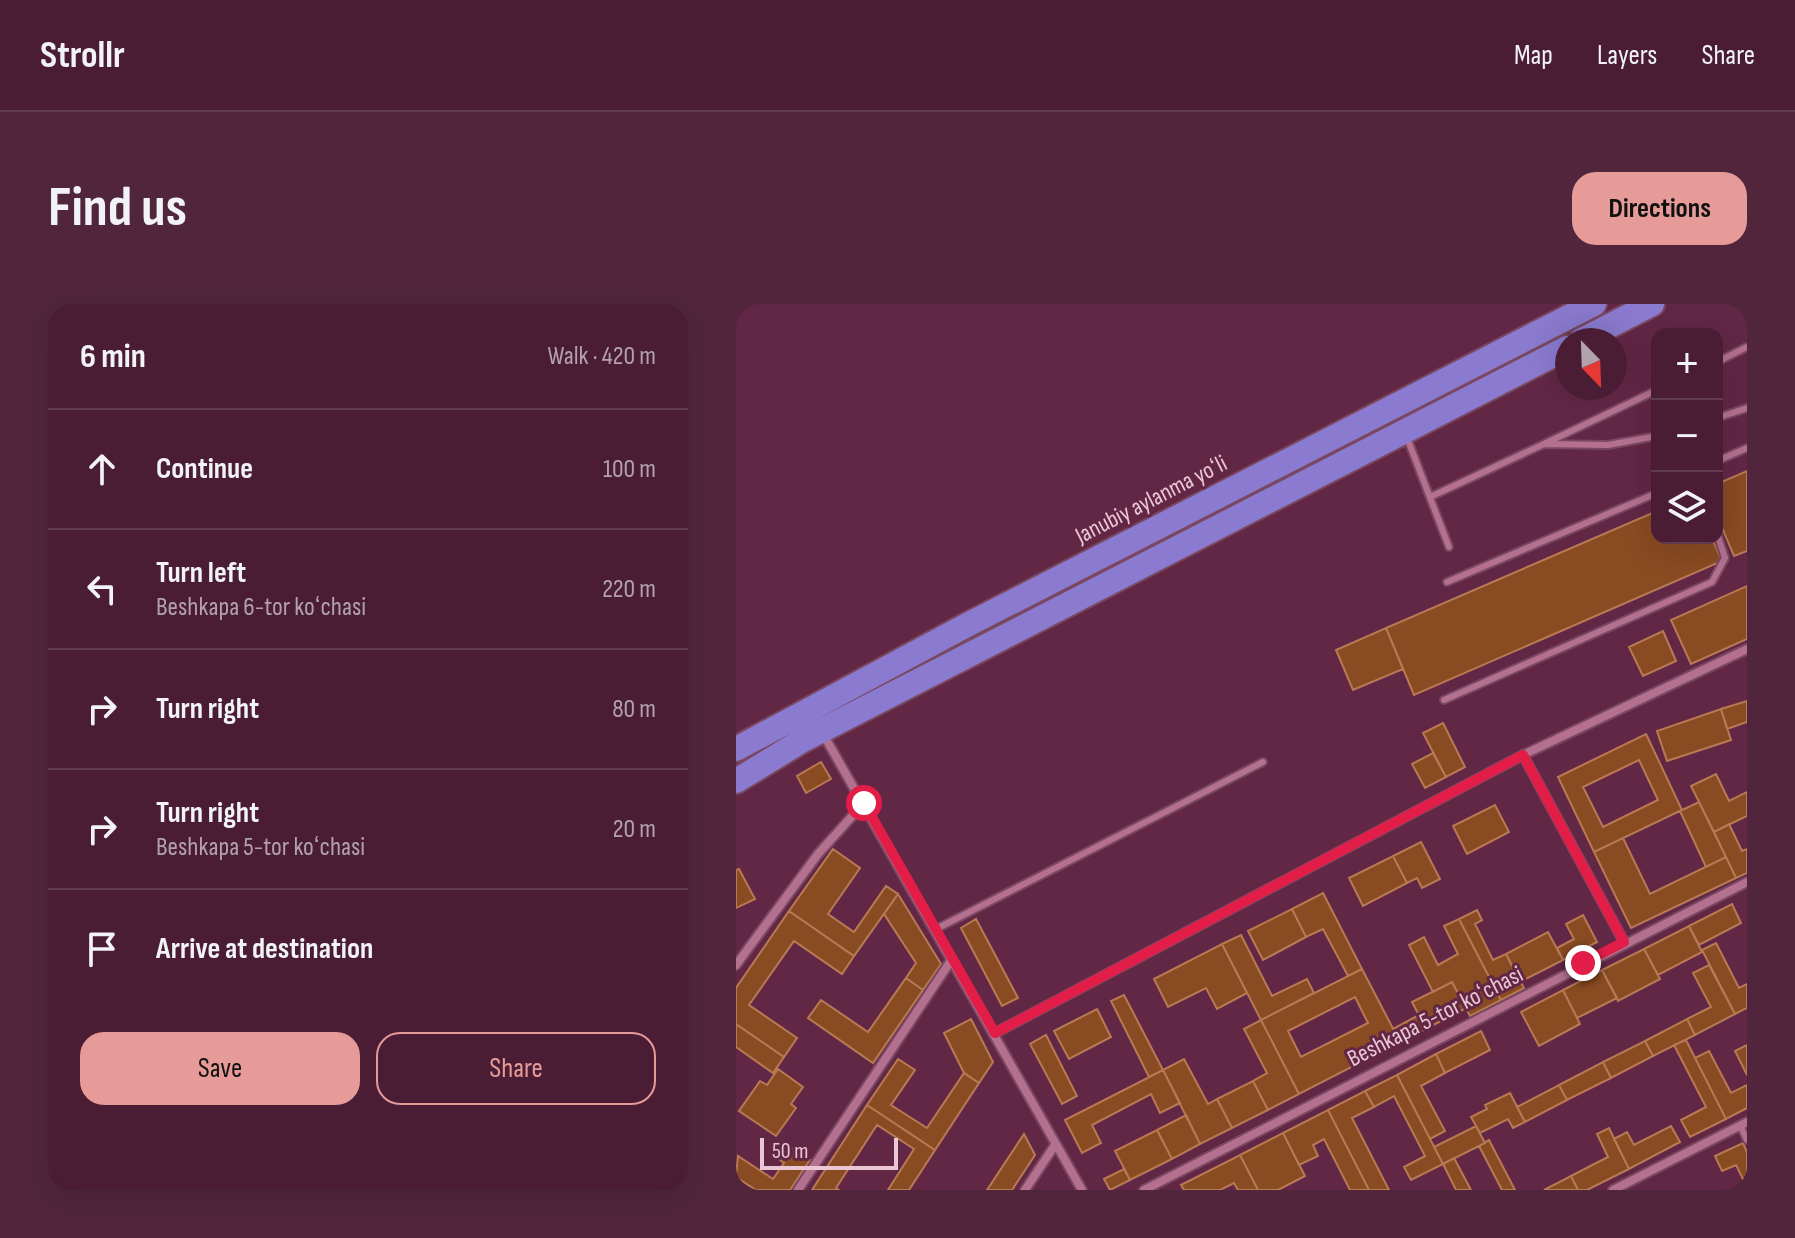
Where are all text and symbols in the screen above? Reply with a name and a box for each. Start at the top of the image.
text: Strollr [40,33,125,78]
text: Map [1514,39,1553,72]
text: Layers [1597,39,1657,72]
text: Share [1701,39,1755,72]
button: Directions [1572,172,1747,245]
text: Find us [48,175,187,242]
north arrow [1555,328,1627,400]
map controls [1651,328,1723,544]
button: + [1651,328,1723,400]
text: 6 min [80,336,146,377]
text: Walk · 420 m [547,341,656,372]
button: − [1651,400,1723,472]
icon: ahead [80,447,124,491]
street label: Janubiy aylanma yoʻli [1070,449,1232,551]
text: Continue [156,451,253,487]
text: 100 m [603,454,656,485]
button: layers [1651,472,1723,544]
text: Turn left [156,555,246,591]
icon: left [80,567,124,611]
text: 220 m [602,574,656,605]
text: Beshkapa 6-tor koʻchasi [156,592,366,623]
icon: right [80,687,124,731]
text: Turn right [156,691,259,727]
text: 80 m [612,694,656,725]
route start [846,785,882,821]
text: Turn right [156,795,259,831]
icon: right [80,807,124,851]
text: 20 m [613,814,656,845]
text: Beshkapa 5-tor koʻchasi [156,832,365,863]
icon: arrive [80,927,124,971]
text: Arrive at destination [156,931,373,967]
route end [1565,945,1601,981]
street label: Beshkapa 5-tor koʻchasi [1343,960,1528,1073]
button: Save [80,1032,360,1105]
button: Share [376,1032,656,1105]
scale bar [760,1134,898,1170]
text: 50 m [772,1138,808,1165]

